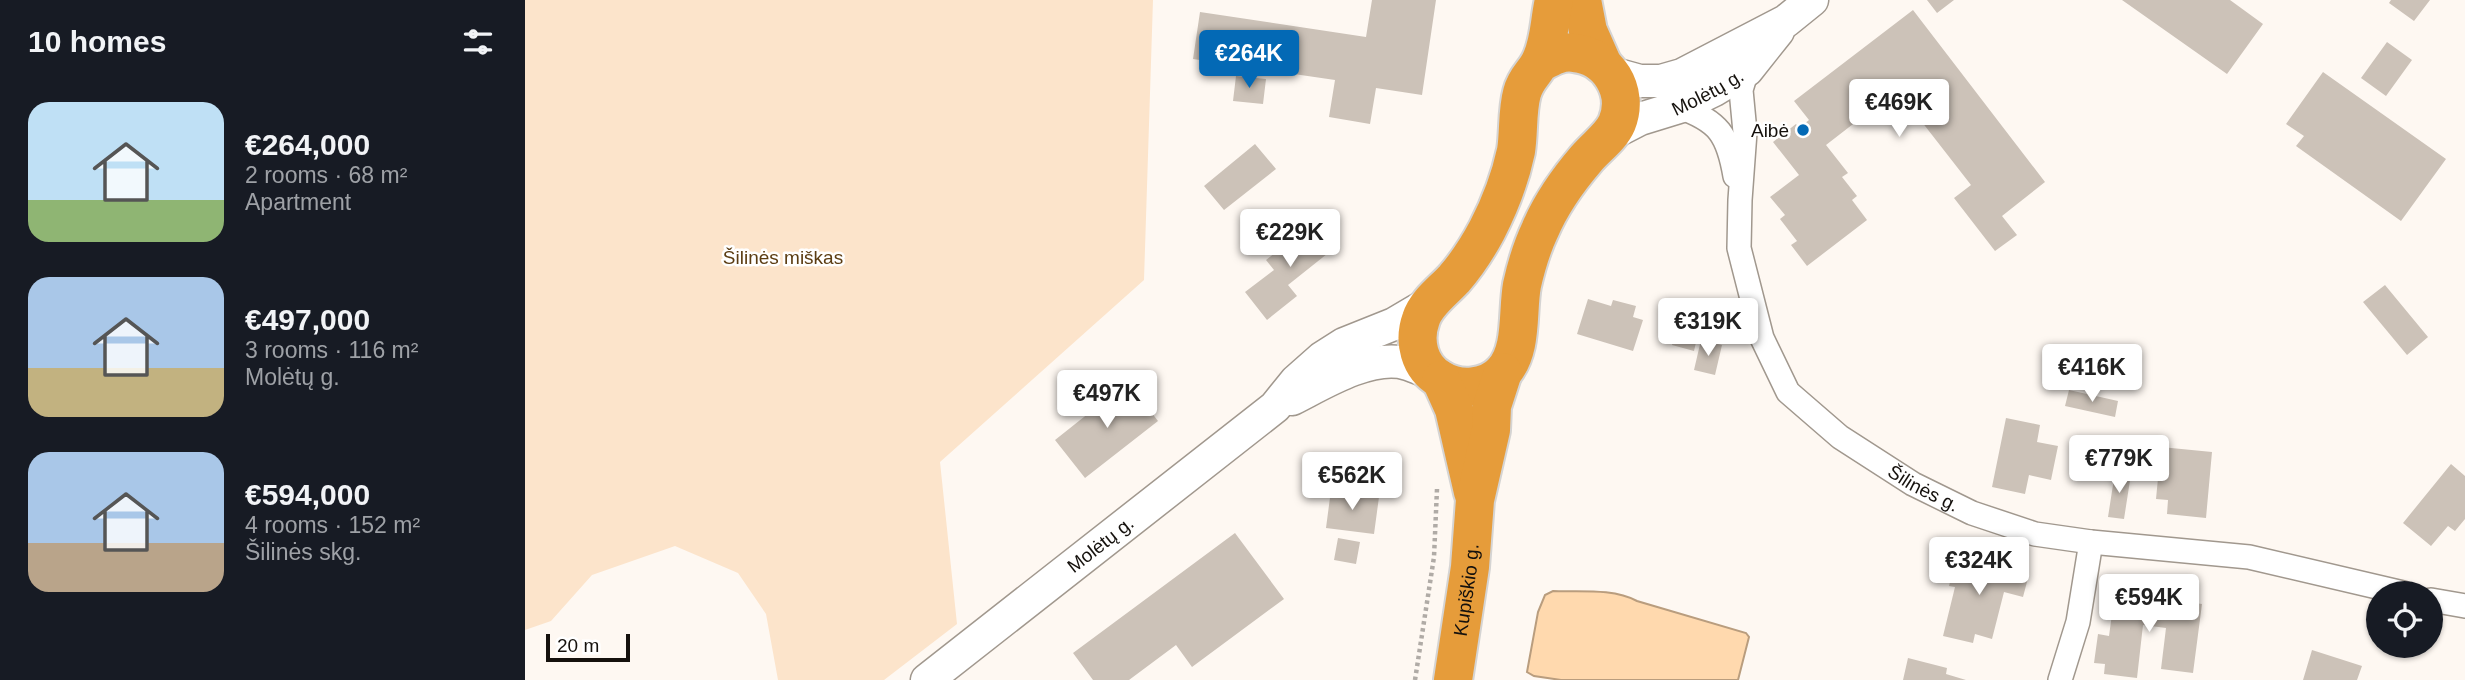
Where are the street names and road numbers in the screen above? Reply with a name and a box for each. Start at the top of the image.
street label: Molėtų g. [1668,65,1747,120]
street label: Šilinės g. [1884,461,1962,516]
street label: Molėtų g. [1063,512,1138,577]
street label: Kupiškio g. [1450,543,1483,638]

